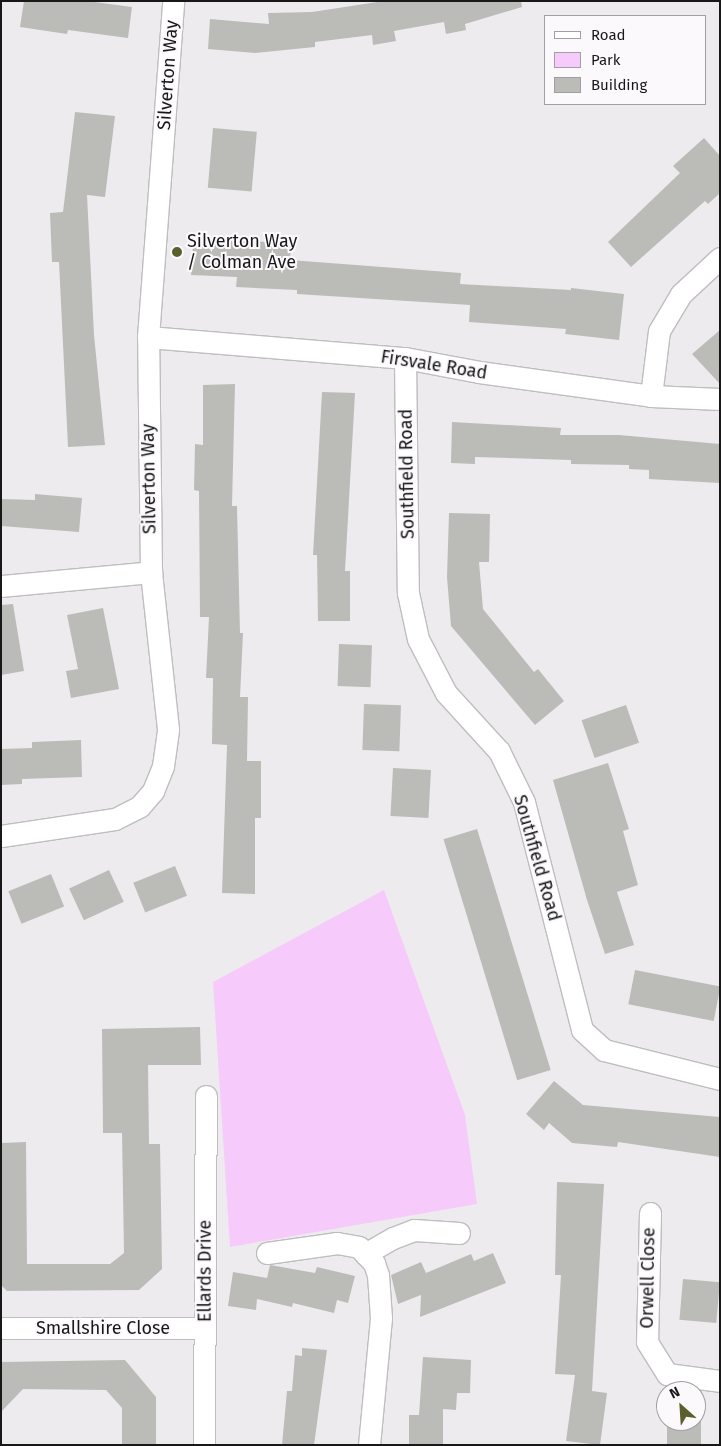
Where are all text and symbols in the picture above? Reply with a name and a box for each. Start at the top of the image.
legend [544,15,706,105]
street label: Silverton Way [153,19,183,131]
text: Road [591,26,626,44]
text: Park [591,51,621,69]
text: Building [591,76,647,94]
place label: Silverton Way / Colman Ave [187,231,297,274]
marker: Silverton Way / Colman Ave [171,246,183,258]
street label: Firsvale Road [379,346,489,384]
street label: Southfield Road [395,409,419,539]
street label: Silverton Way [137,424,161,534]
street label: Southfield Road [509,792,565,924]
street label: Ellards Drive [194,1220,216,1322]
street label: Orwell Close [636,1227,660,1329]
street label: Smallshire Close [36,1317,170,1339]
north arrow [656,1381,706,1431]
text: N [667,1383,683,1403]

